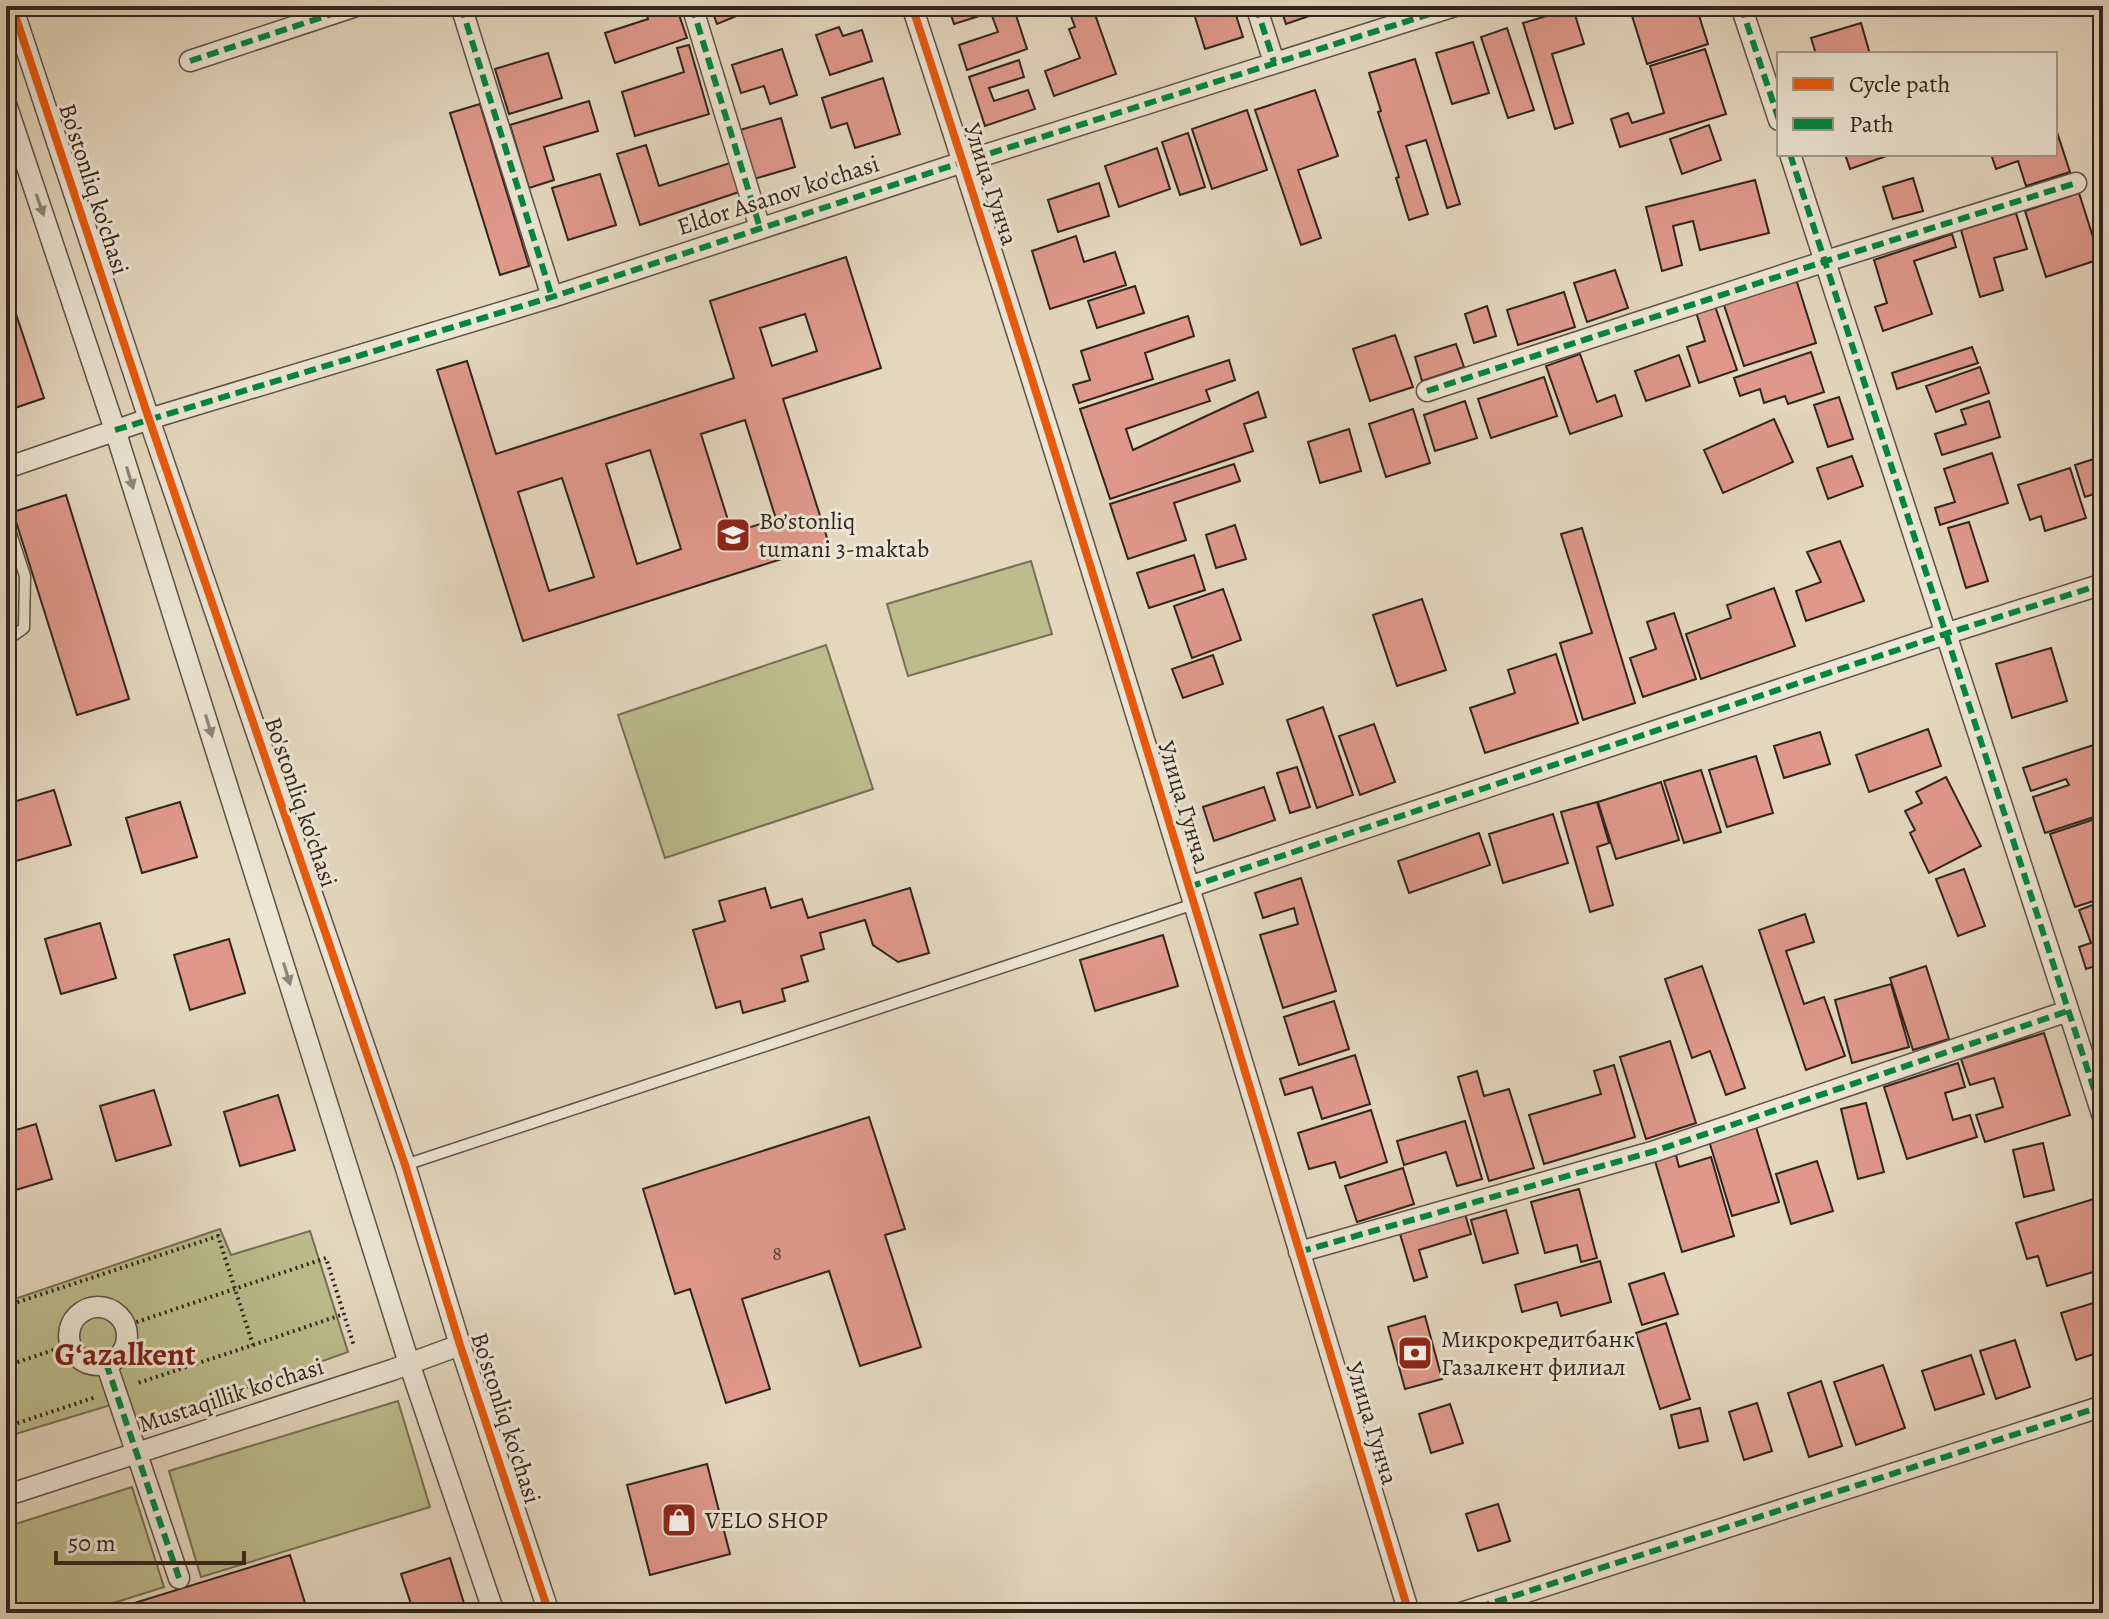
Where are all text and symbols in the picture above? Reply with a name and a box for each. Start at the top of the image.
legend [1777,52,2057,156]
text: Cycle path [1849,68,1950,100]
street label: Bo'stonliq ko'chasi [51,99,137,279]
text: Path [1849,108,1894,140]
street label: Улица Гунча [956,119,1026,249]
street label: Eldor Asanov ko'chasi [673,147,883,243]
one-way arrow [34,193,46,217]
one-way arrow [125,467,137,491]
place label: Bo’stonliq tumani 3-maktab [759,505,929,565]
school or university icon: Bo’stonliq tumani 3-maktab [714,516,752,554]
street label: Bo'stonliq ko'chasi [257,713,345,891]
one-way arrow [203,714,215,738]
street label: Улица Гунча [1150,737,1218,867]
one-way arrow [281,962,294,986]
house number: 8 [772,1240,782,1267]
place label: Микрокредитбанк Газалкент филиал [1441,1323,1635,1383]
street label: Bo'stonliq ko'chasi [463,1328,549,1508]
district label: Gʻazalkent [54,1332,196,1376]
bank icon: Микрокредитбанк Газалкент филиал [1396,1334,1434,1372]
street label: Mustaqillik ko'chasi [134,1350,328,1440]
street label: Улица Гунча [1338,1358,1406,1488]
shop icon: VELO SHOP [660,1501,698,1539]
place label: VELO SHOP [704,1504,828,1536]
scale bar [56,1515,244,1565]
text: 50 m [68,1527,116,1559]

